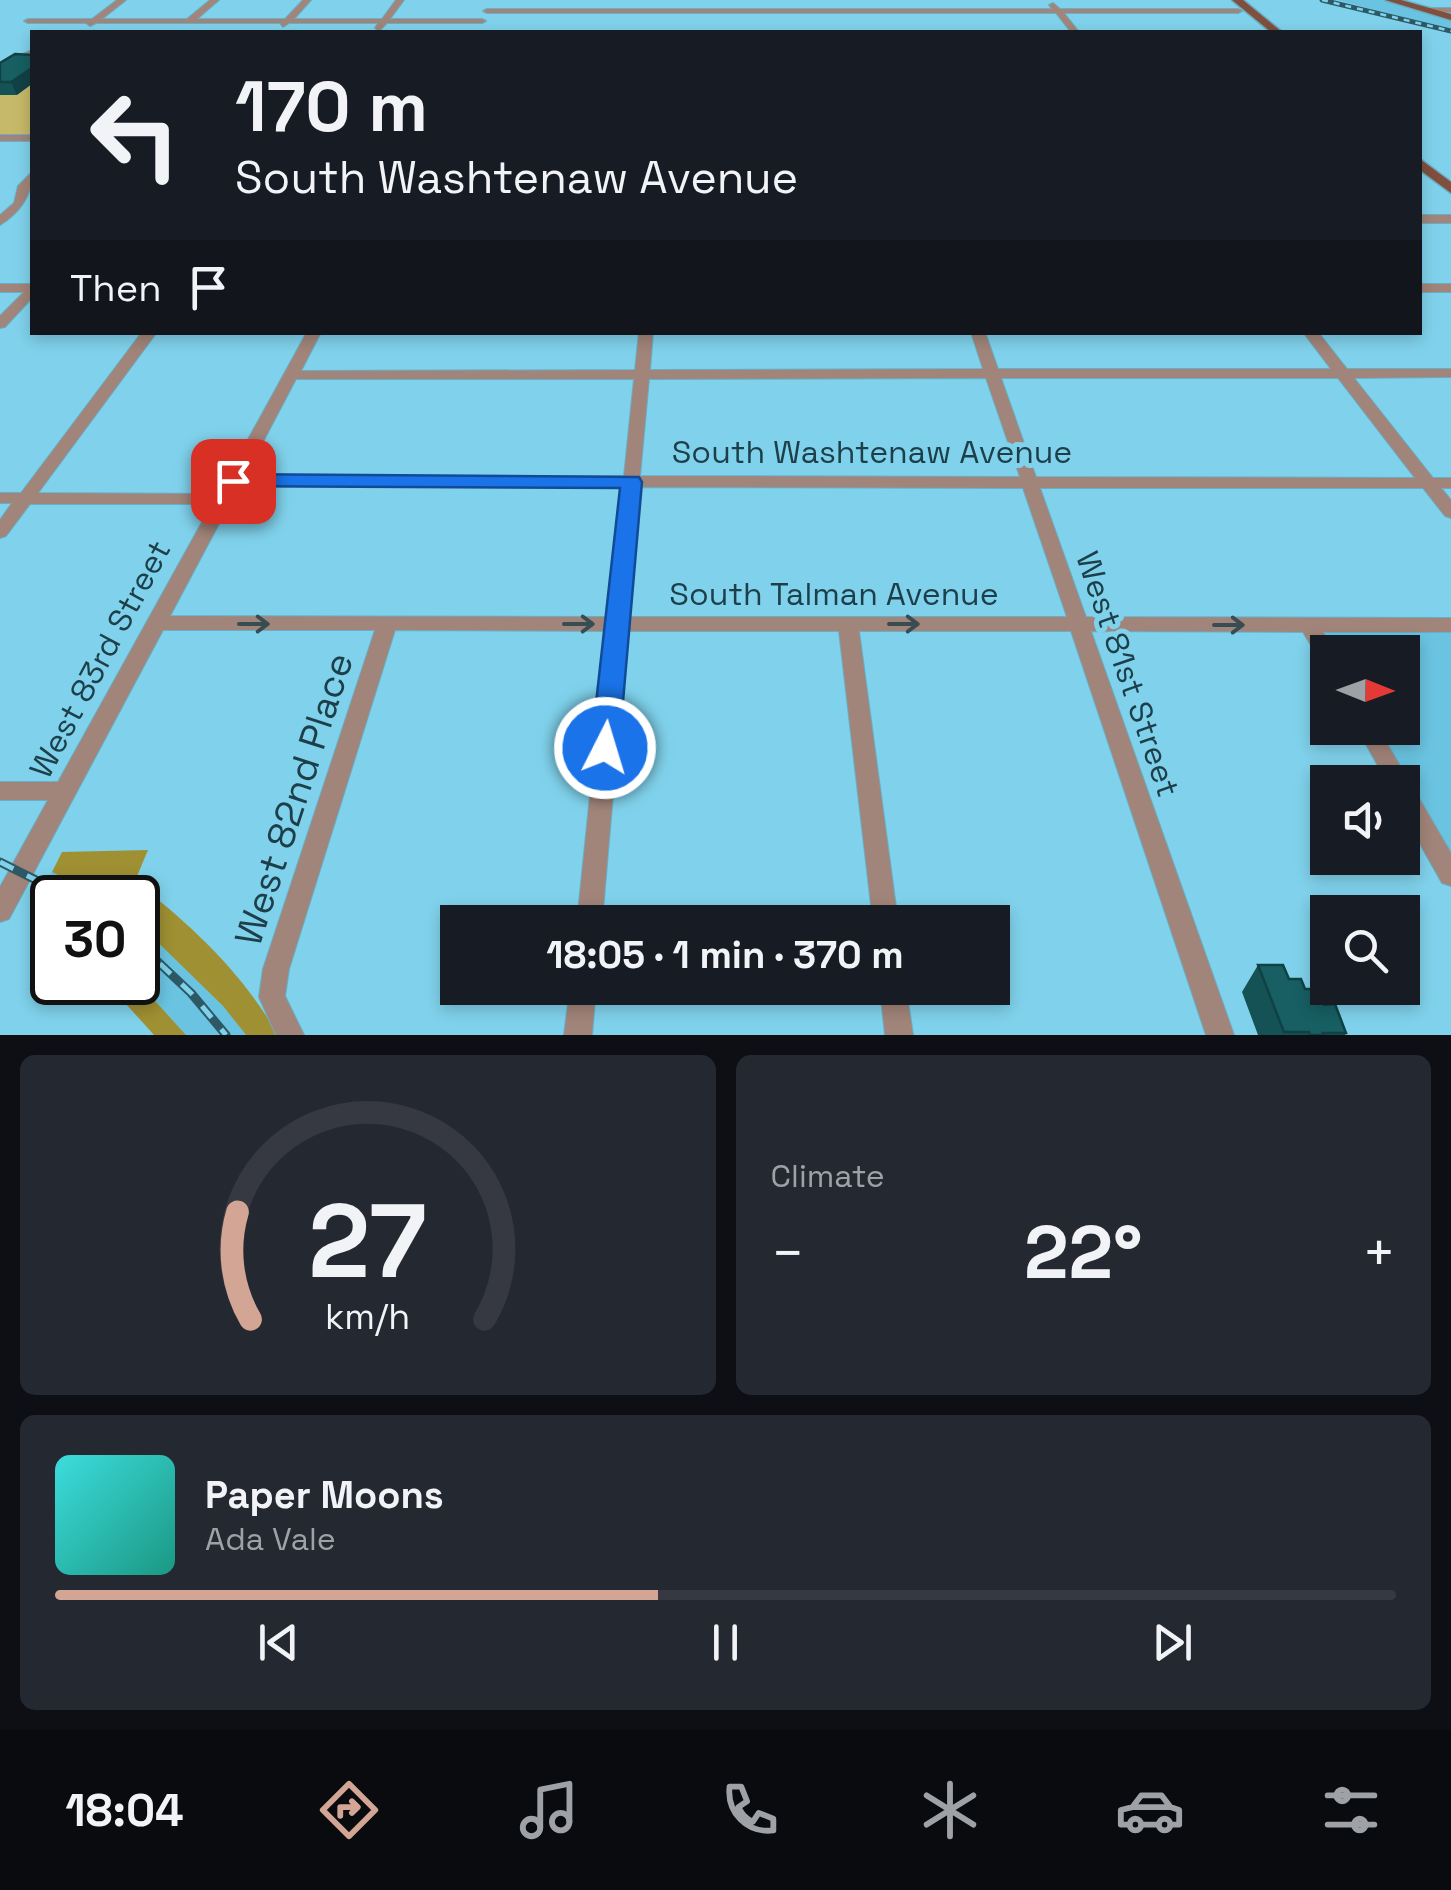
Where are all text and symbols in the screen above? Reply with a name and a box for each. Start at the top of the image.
text: 170 m [235,62,428,151]
icon: left [70,70,200,200]
text: South Washtenaw Avenue [235,149,798,206]
icon: arrive [181,260,236,315]
text: Then [70,264,161,312]
street label: South Washtenaw Avenue [672,432,1072,472]
pin [191,439,276,524]
icon: arrive [206,454,261,509]
street label: West 83rd Street [21,533,179,785]
street label: West 81st Street [1067,546,1189,802]
street label: South Talman Avenue [669,574,999,614]
one-way arrow [238,614,270,634]
one-way arrow [562,614,595,634]
one-way arrow [888,614,920,634]
one-way arrow [1212,616,1245,634]
north arrow [1310,635,1420,745]
map controls [1310,635,1420,1005]
street label: West 82nd Place [224,647,364,951]
position arrow [553,696,657,800]
button: sound [1310,765,1420,875]
speed limit sign: 30 [30,875,160,1005]
button: search [1310,895,1420,1005]
text: 18:05 · 1 min · 370 m [546,931,904,979]
text: Climate [771,1156,885,1196]
text: 27 [309,1175,427,1307]
text: 22° [1024,1204,1143,1300]
text: − [771,1218,805,1288]
text: + [1362,1218,1396,1288]
text: km/h [325,1294,410,1339]
text: Paper Moons [205,1471,444,1519]
text: Ada Vale [205,1519,336,1559]
icon: previous [251,1615,306,1670]
icon: pause [698,1615,753,1670]
icon: next [1145,1615,1200,1670]
icon: directions [314,1775,384,1845]
icon: music [514,1775,584,1845]
icon: phone [715,1775,785,1845]
icon: climate [915,1775,985,1845]
icon: car [1115,1775,1185,1845]
icon: filters [1316,1775,1386,1845]
text: 18:04 [65,1782,184,1839]

